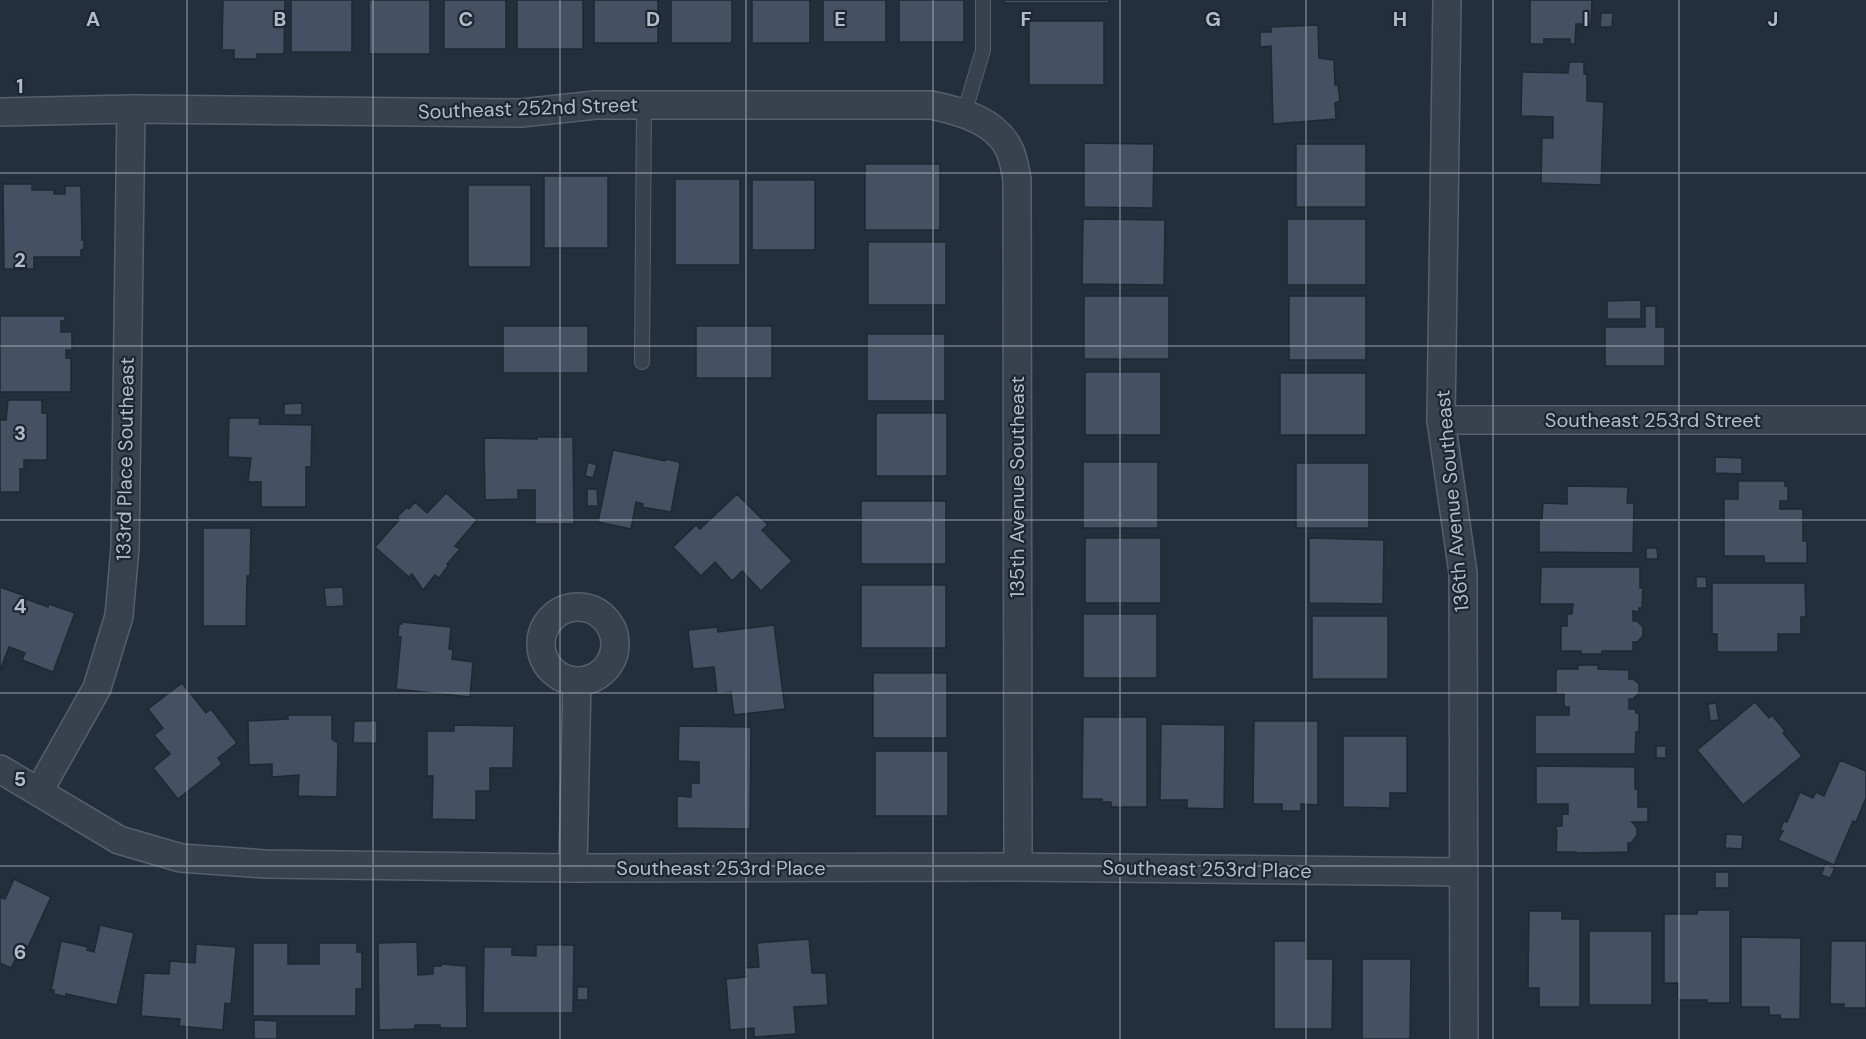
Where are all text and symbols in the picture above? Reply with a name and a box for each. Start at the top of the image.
text: A [86,6,100,32]
text: B [274,6,286,32]
text: C [459,6,473,32]
text: D [646,6,660,32]
text: E [834,6,846,32]
text: F [1020,6,1032,32]
text: G [1205,6,1221,32]
text: H [1393,6,1407,32]
text: I [1583,6,1589,32]
text: J [1768,6,1778,32]
text: 1 [16,73,24,99]
street label: Southeast 252nd Street [418,91,639,125]
text: 2 [14,247,26,273]
street label: 133rd Place Southeast [110,357,140,561]
street label: 135th Avenue Southeast [1004,376,1030,598]
street label: 136th Avenue Southeast [1429,389,1475,613]
street label: Southeast 253rd Street [1545,407,1761,433]
text: 3 [14,420,26,446]
text: 4 [14,593,27,619]
text: 5 [14,766,26,792]
street label: Southeast 253rd Place [1102,854,1312,884]
street label: Southeast 253rd Place [616,855,826,881]
text: 6 [14,939,26,965]

